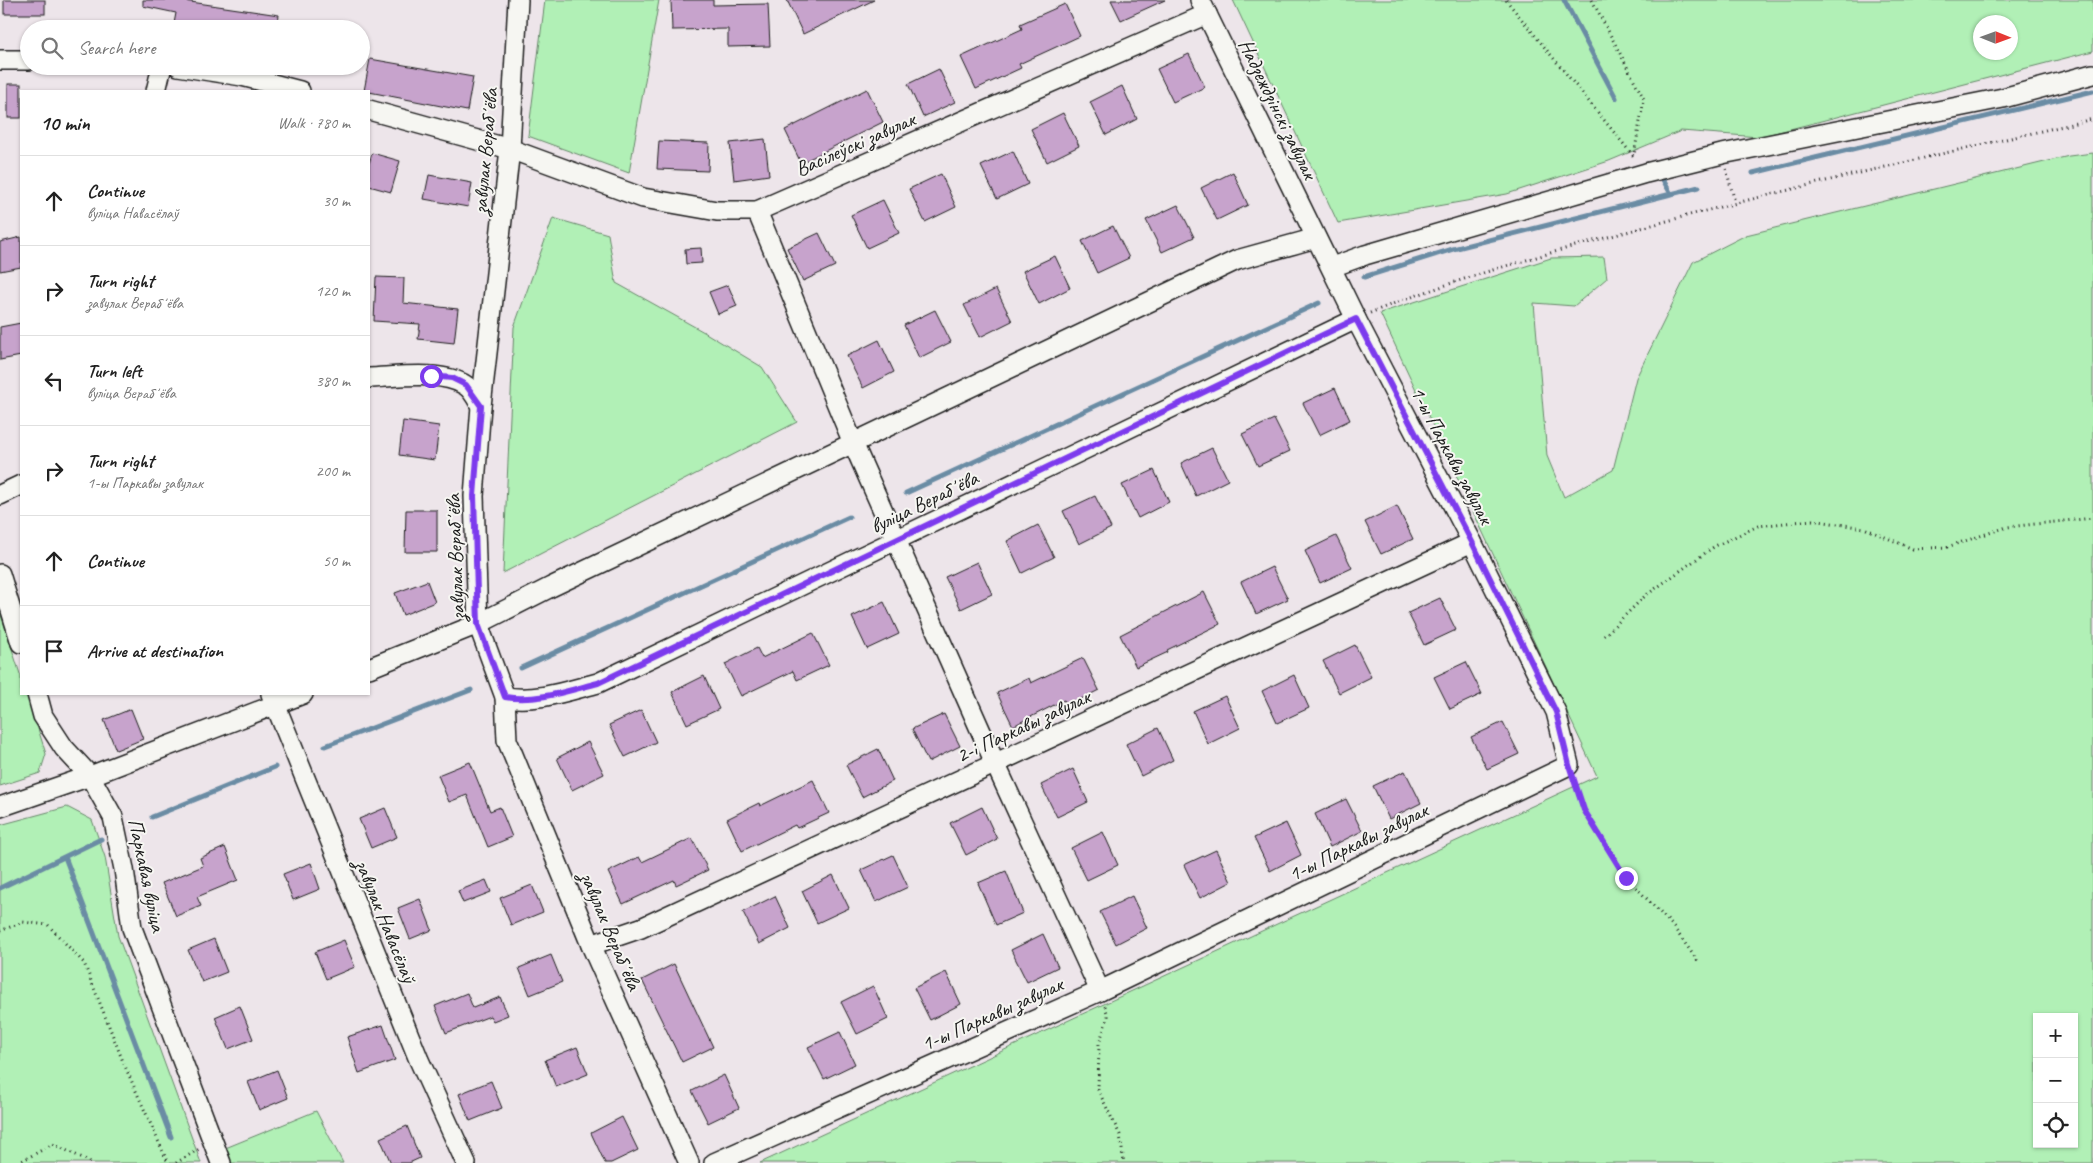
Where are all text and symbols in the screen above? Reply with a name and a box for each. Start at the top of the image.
north arrow [1973,15,2018,60]
search box [20,20,370,75]
icon: search [38,34,66,62]
street label: Надзеждзінскі завулак [1232,35,1324,186]
text: Search here [78,36,155,60]
street label: завулак Верабʼёва [466,85,505,218]
street label: Васілеўскі завулак [791,105,921,183]
text: 10 min [40,110,90,136]
text: Walk · 780 m [278,113,350,133]
text: Continue [87,179,144,203]
icon: ahead [40,187,68,215]
text: 30 m [323,191,350,211]
text: вуліца Навасёлаў [87,203,179,223]
text: Turn right [87,269,154,293]
icon: right [40,277,68,305]
text: 120 m [316,281,350,301]
text: завулак Верабʼёва [87,293,183,313]
text: Turn left [87,359,142,383]
route start [420,365,443,388]
icon: left [40,367,68,395]
text: 380 m [316,371,350,391]
street label: 1-ы Паркавы завулак [1404,382,1500,531]
text: вуліца Верабʼёва [87,383,176,403]
text: Turn right [87,449,154,473]
icon: right [40,457,68,485]
text: 200 m [316,461,350,481]
street label: вуліца Верабʼёва [866,464,984,539]
text: 1-ы Паркавы завулак [87,473,203,493]
street label: завулак Верабʼёва [440,492,471,623]
icon: ahead [40,547,68,575]
text: Continue [87,549,144,573]
text: 50 m [323,551,350,571]
icon: arrive [40,637,68,665]
text: Arrive at destination [87,639,223,663]
street label: 2-і Паркавы завулак [952,683,1097,769]
street label: 1-ы Паркавы завулак [1284,796,1435,888]
street label: Паркавая вуліца [122,816,172,936]
street label: завулак Навасёлаў [347,853,423,988]
street label: завулак Верабʼёва [572,865,648,996]
route end [1615,867,1638,890]
street label: 1-ы Паркавы завулак [917,970,1069,1058]
map controls [2033,1013,2078,1148]
button: + [2033,1013,2078,1058]
button: − [2033,1058,2078,1103]
button: locate [2033,1103,2078,1148]

